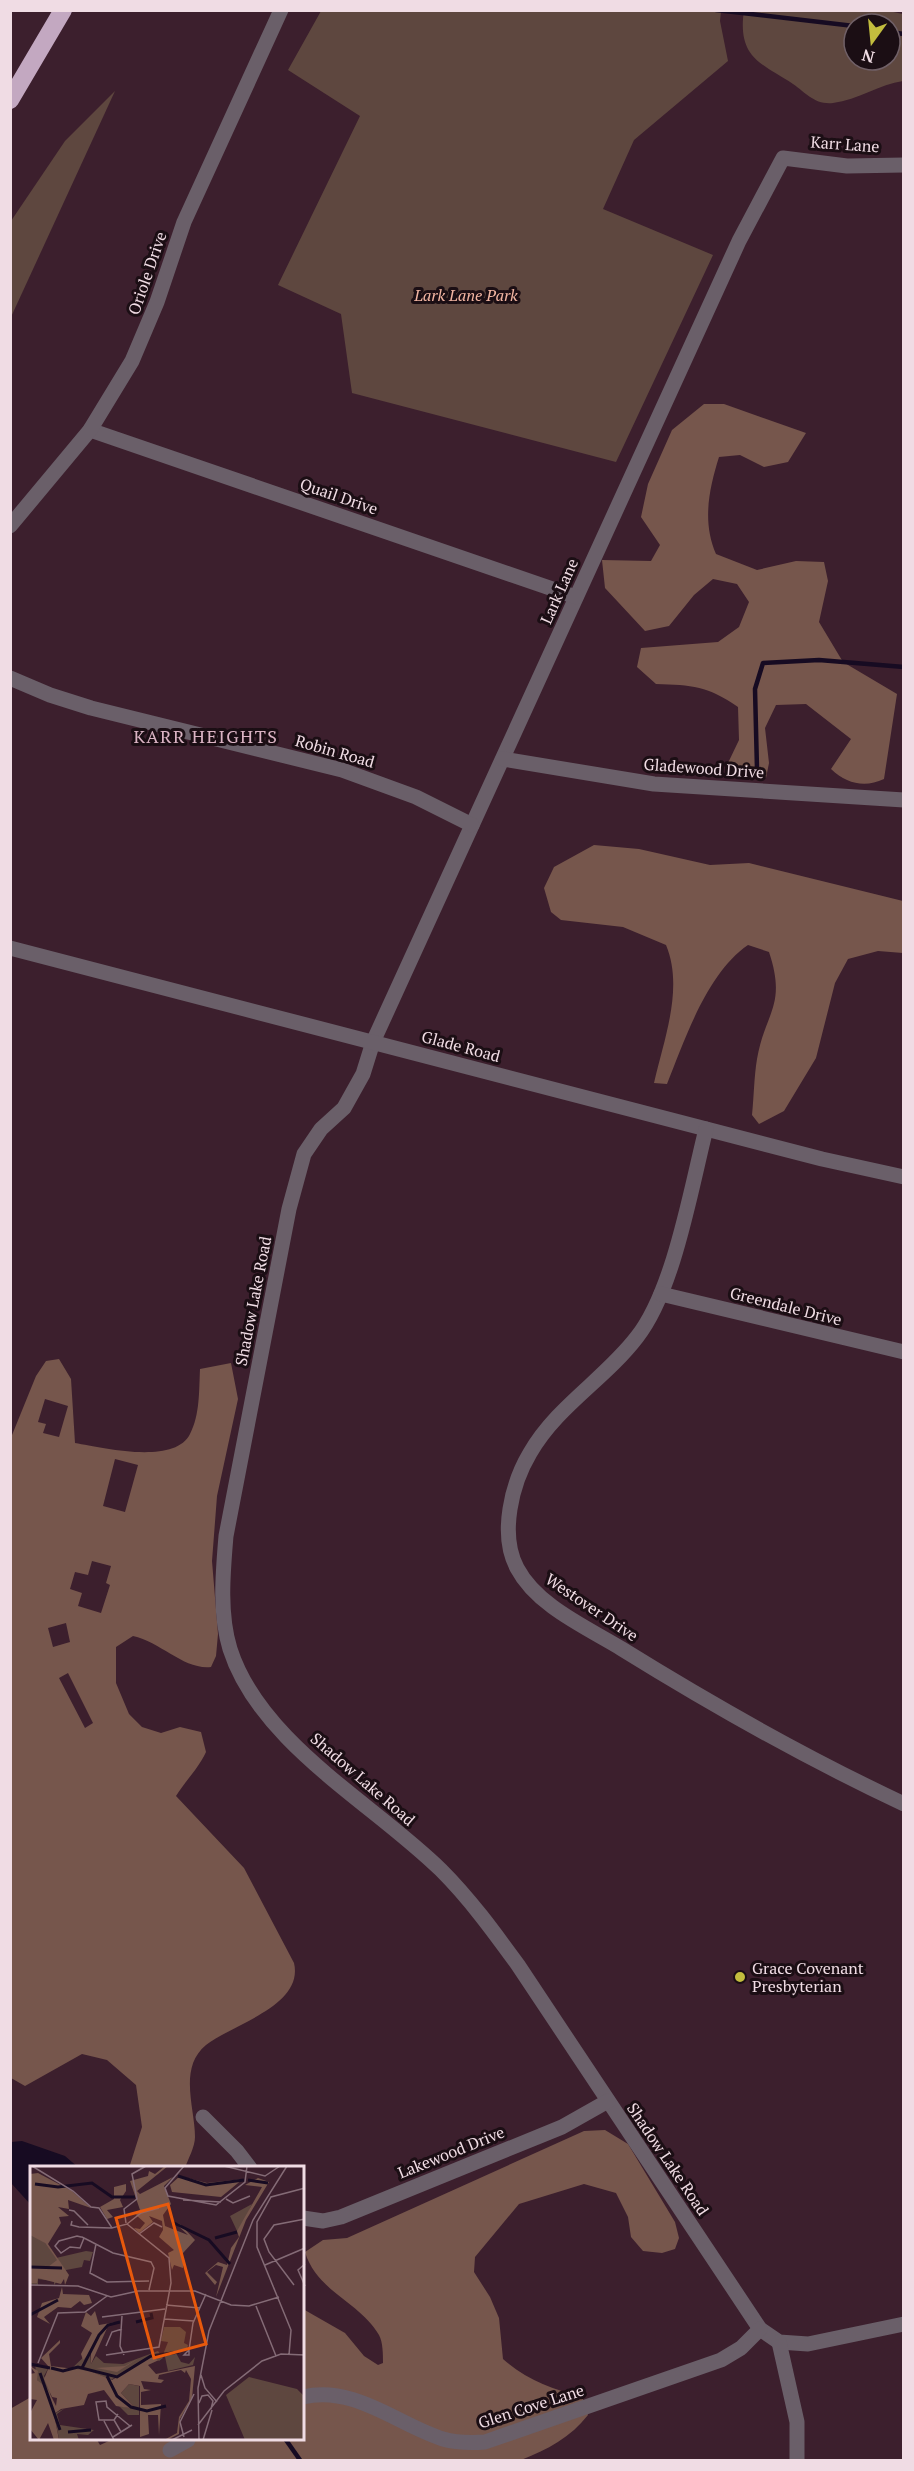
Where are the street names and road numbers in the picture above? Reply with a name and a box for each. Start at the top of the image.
street label: Karr Lane [810,131,880,157]
street label: Oriole Drive [123,228,171,318]
street label: Quail Drive [297,472,381,520]
street label: Lark Lane [535,555,583,627]
street label: Robin Road [293,729,377,773]
street label: Gladewood Drive [643,753,765,783]
street label: Glade Road [419,1025,503,1067]
street label: Shadow Lake Road [230,1234,276,1368]
street label: Greendale Drive [728,1281,844,1331]
street label: Westover Drive [541,1568,643,1646]
street label: Shadow Lake Road [306,1728,420,1831]
street label: Shadow Lake Road [622,2098,714,2220]
street label: Lakewood Drive [394,2121,508,2183]
street label: Glen Cove Lane [475,2379,587,2433]

